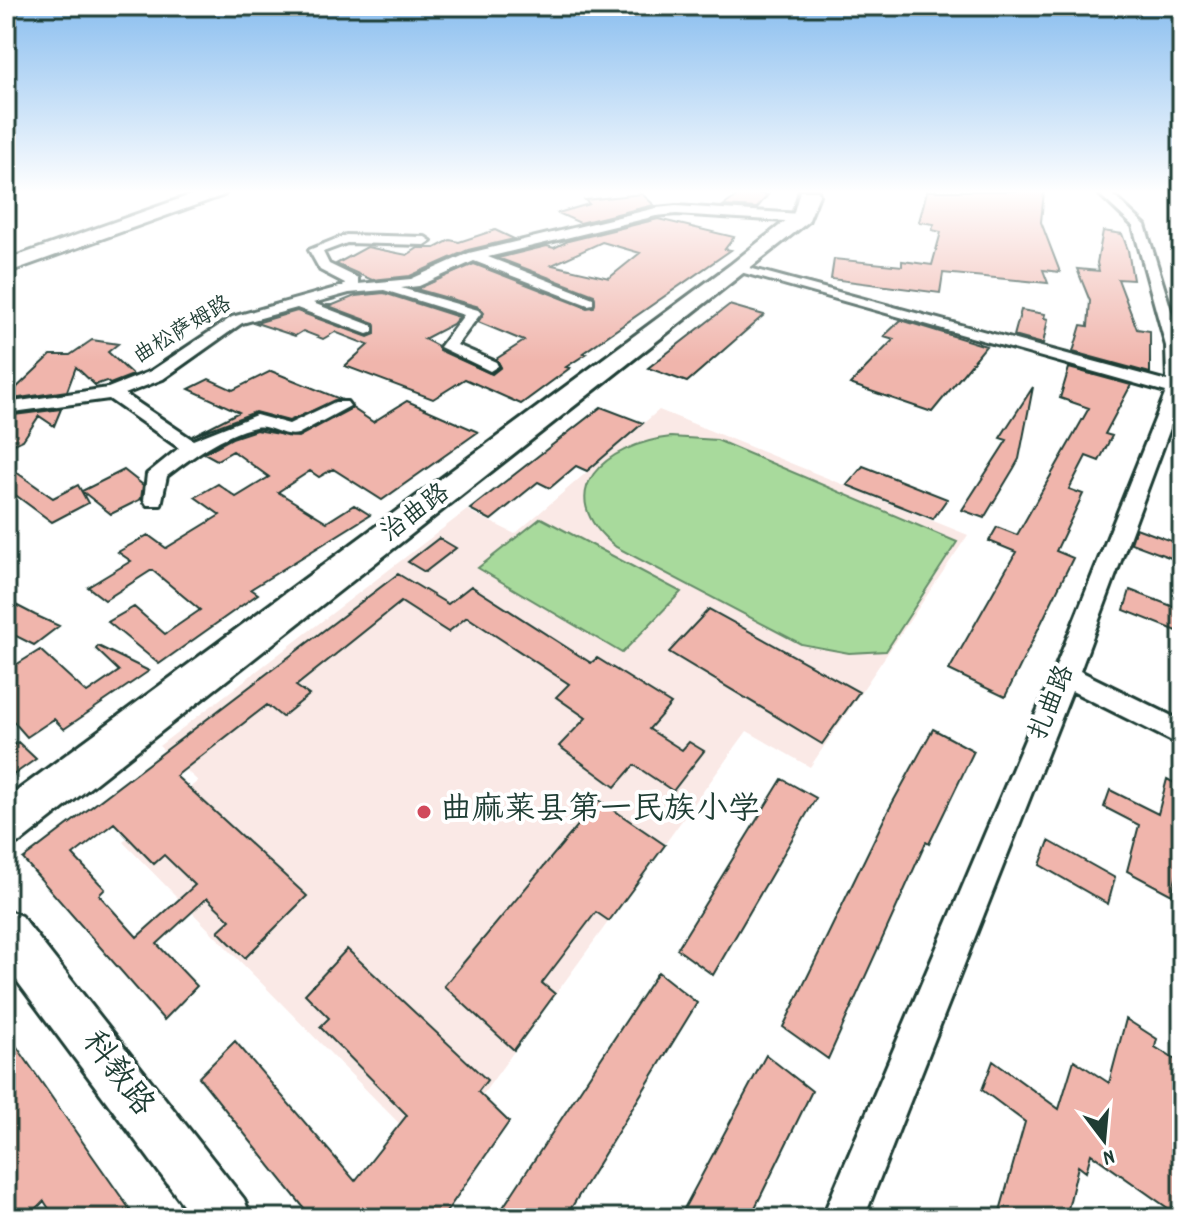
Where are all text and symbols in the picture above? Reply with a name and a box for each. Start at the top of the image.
street label: 曲松萨姆路 [128,289,238,373]
street label: 治曲路 [374,476,458,552]
street label: 扎曲路 [1021,660,1085,746]
place label: 曲麻莱县第一民族小学 [440,789,760,835]
marker: 曲麻莱县第一民族小学 [415,803,433,821]
street label: 科教路 [69,1023,163,1127]
north arrow [1064,1100,1144,1180]
text: N [1099,1139,1118,1172]

